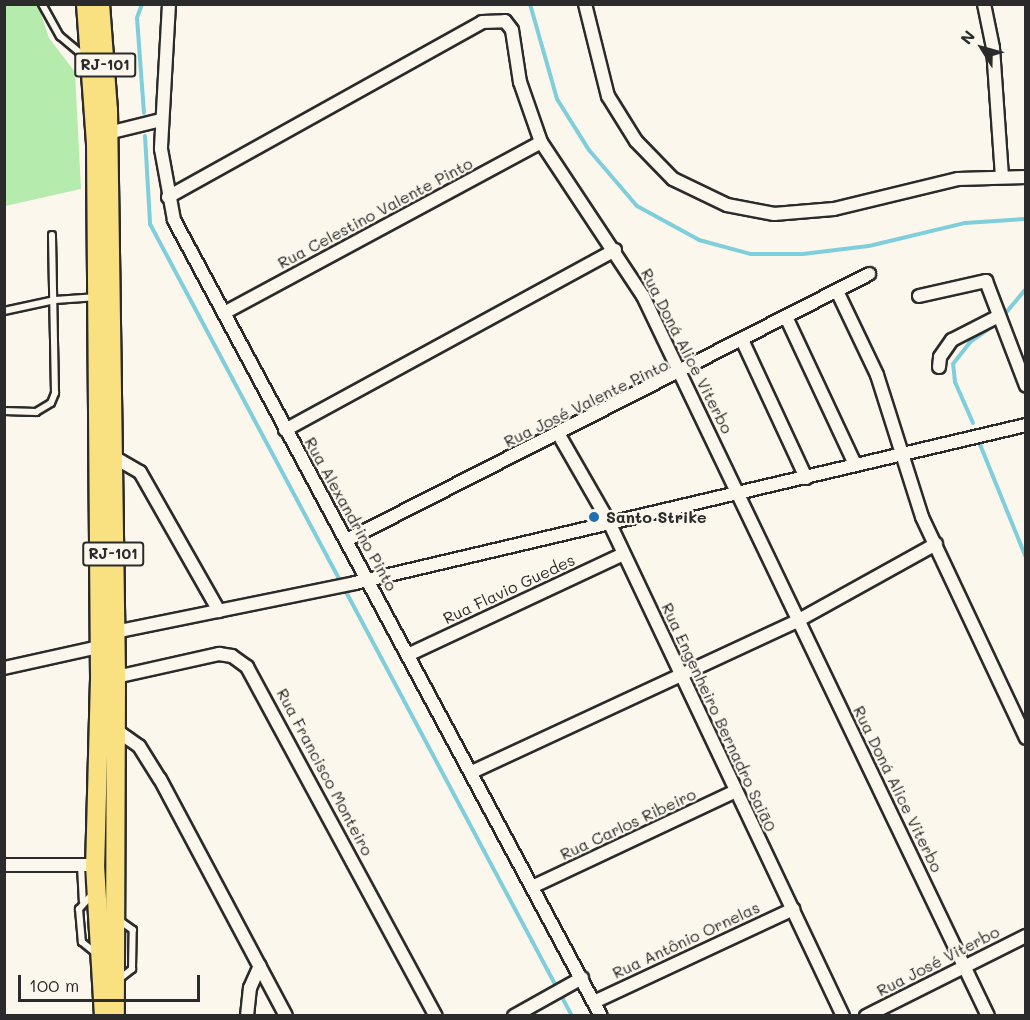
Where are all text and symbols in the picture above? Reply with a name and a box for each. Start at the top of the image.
north arrow [952,18,1012,78]
text: N [955,26,979,48]
road number: RJ-101 [74,53,136,77]
street label: Rua Celestino Valente Pinto [274,153,476,273]
street label: Rua Doná Alice Viterbo [637,265,737,437]
street label: Rua José Valente Pinto [501,355,671,451]
street label: Rua Alexandrino Pinto [301,434,401,594]
place label: Santo Strike [606,507,707,527]
marker: Santo Strike [587,510,601,524]
road number: RJ-101 [82,542,144,566]
street label: Rua Flavio Guedes [440,550,578,628]
street label: Rua Engenheiro Bernadro Saiā0 [658,600,780,834]
street label: Rua Francisco Monteiro [273,685,377,859]
street label: Rua Doná Alice Viterbo [849,703,947,875]
street label: Rua Carlos Ribeiro [557,784,699,864]
street label: Rua Antônio Ornelas [609,897,763,983]
street label: Rua José Viterbo [873,922,1003,1000]
scale bar [21,963,202,1001]
text: 100 m [29,973,79,997]

